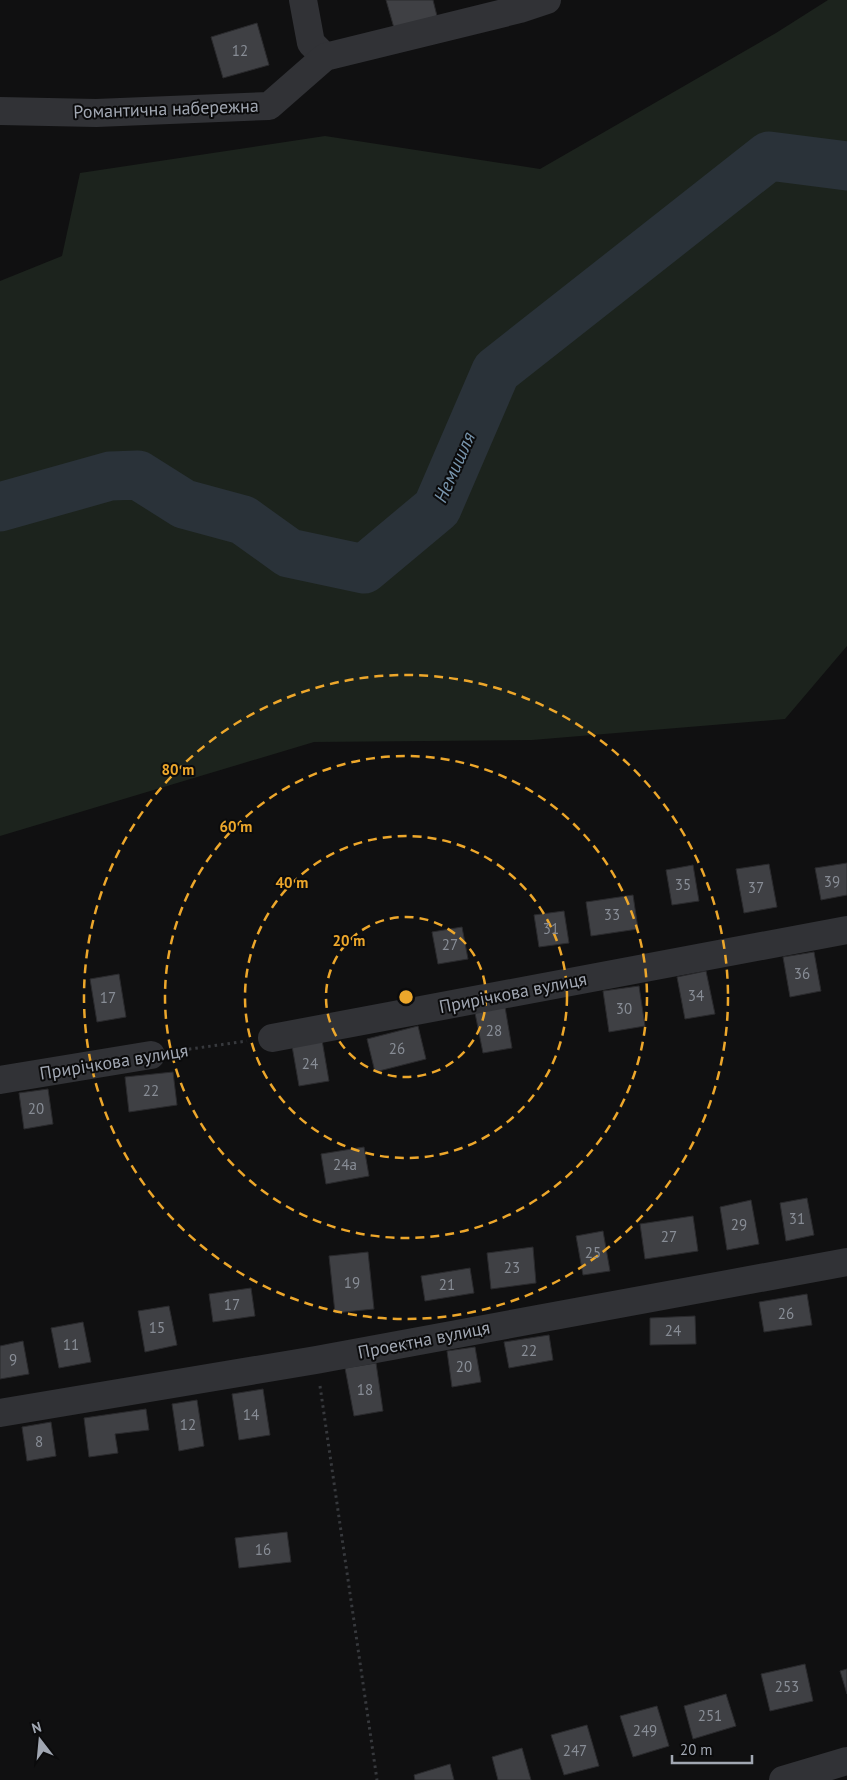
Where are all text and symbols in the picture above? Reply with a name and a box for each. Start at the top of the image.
house number: 12 [232,41,248,60]
street label: Романтична набережна [73,94,259,123]
water label: Немишля [428,428,480,506]
text: 80 m [162,760,194,779]
text: 60 m [220,817,252,836]
house number: 39 [824,872,840,891]
text: 40 m [276,873,308,892]
house number: 35 [675,875,691,894]
house number: 37 [748,878,764,897]
house number: 33 [604,905,620,924]
house number: 31 [543,919,559,938]
text: 20 m [333,931,365,950]
house number: 27 [442,935,458,954]
house number: 36 [794,964,810,983]
street label: Прирічкова вулиця [437,967,589,1018]
house number: 34 [688,986,704,1005]
house number: 17 [100,988,116,1007]
centre of rings [397,988,415,1006]
house number: 30 [616,999,632,1018]
house number: 28 [486,1021,502,1040]
street label: Прирічкова вулиця [38,1038,190,1085]
house number: 26 [389,1039,405,1058]
house number: 24 [302,1054,318,1073]
house number: 22 [143,1081,159,1100]
house number: 20 [28,1099,44,1118]
house number: 24а [333,1155,357,1174]
house number: 31 [789,1209,805,1228]
house number: 29 [731,1215,747,1234]
house number: 27 [661,1227,677,1246]
house number: 25 [585,1243,601,1262]
house number: 23 [504,1258,520,1277]
house number: 19 [344,1273,360,1292]
house number: 21 [439,1275,455,1294]
house number: 17 [224,1295,240,1314]
house number: 26 [778,1304,794,1323]
street label: Проектна вулиця [356,1315,492,1364]
house number: 15 [149,1318,165,1337]
house number: 24 [665,1321,681,1340]
house number: 11 [63,1335,79,1354]
house number: 22 [521,1341,537,1360]
house number: 9 [9,1350,17,1369]
house number: 20 [456,1357,472,1376]
house number: 18 [357,1380,373,1399]
house number: 14 [243,1405,259,1424]
house number: 12 [180,1415,196,1434]
house number: 8 [35,1432,43,1451]
house number: 16 [255,1540,271,1559]
house number: 253 [775,1677,799,1696]
house number: 251 [698,1706,722,1725]
north arrow [15,1715,65,1765]
text: N [30,1718,43,1737]
house number: 249 [633,1721,657,1740]
scale bar [672,1732,752,1764]
text: 20 m [680,1740,713,1759]
house number: 247 [563,1741,587,1760]

